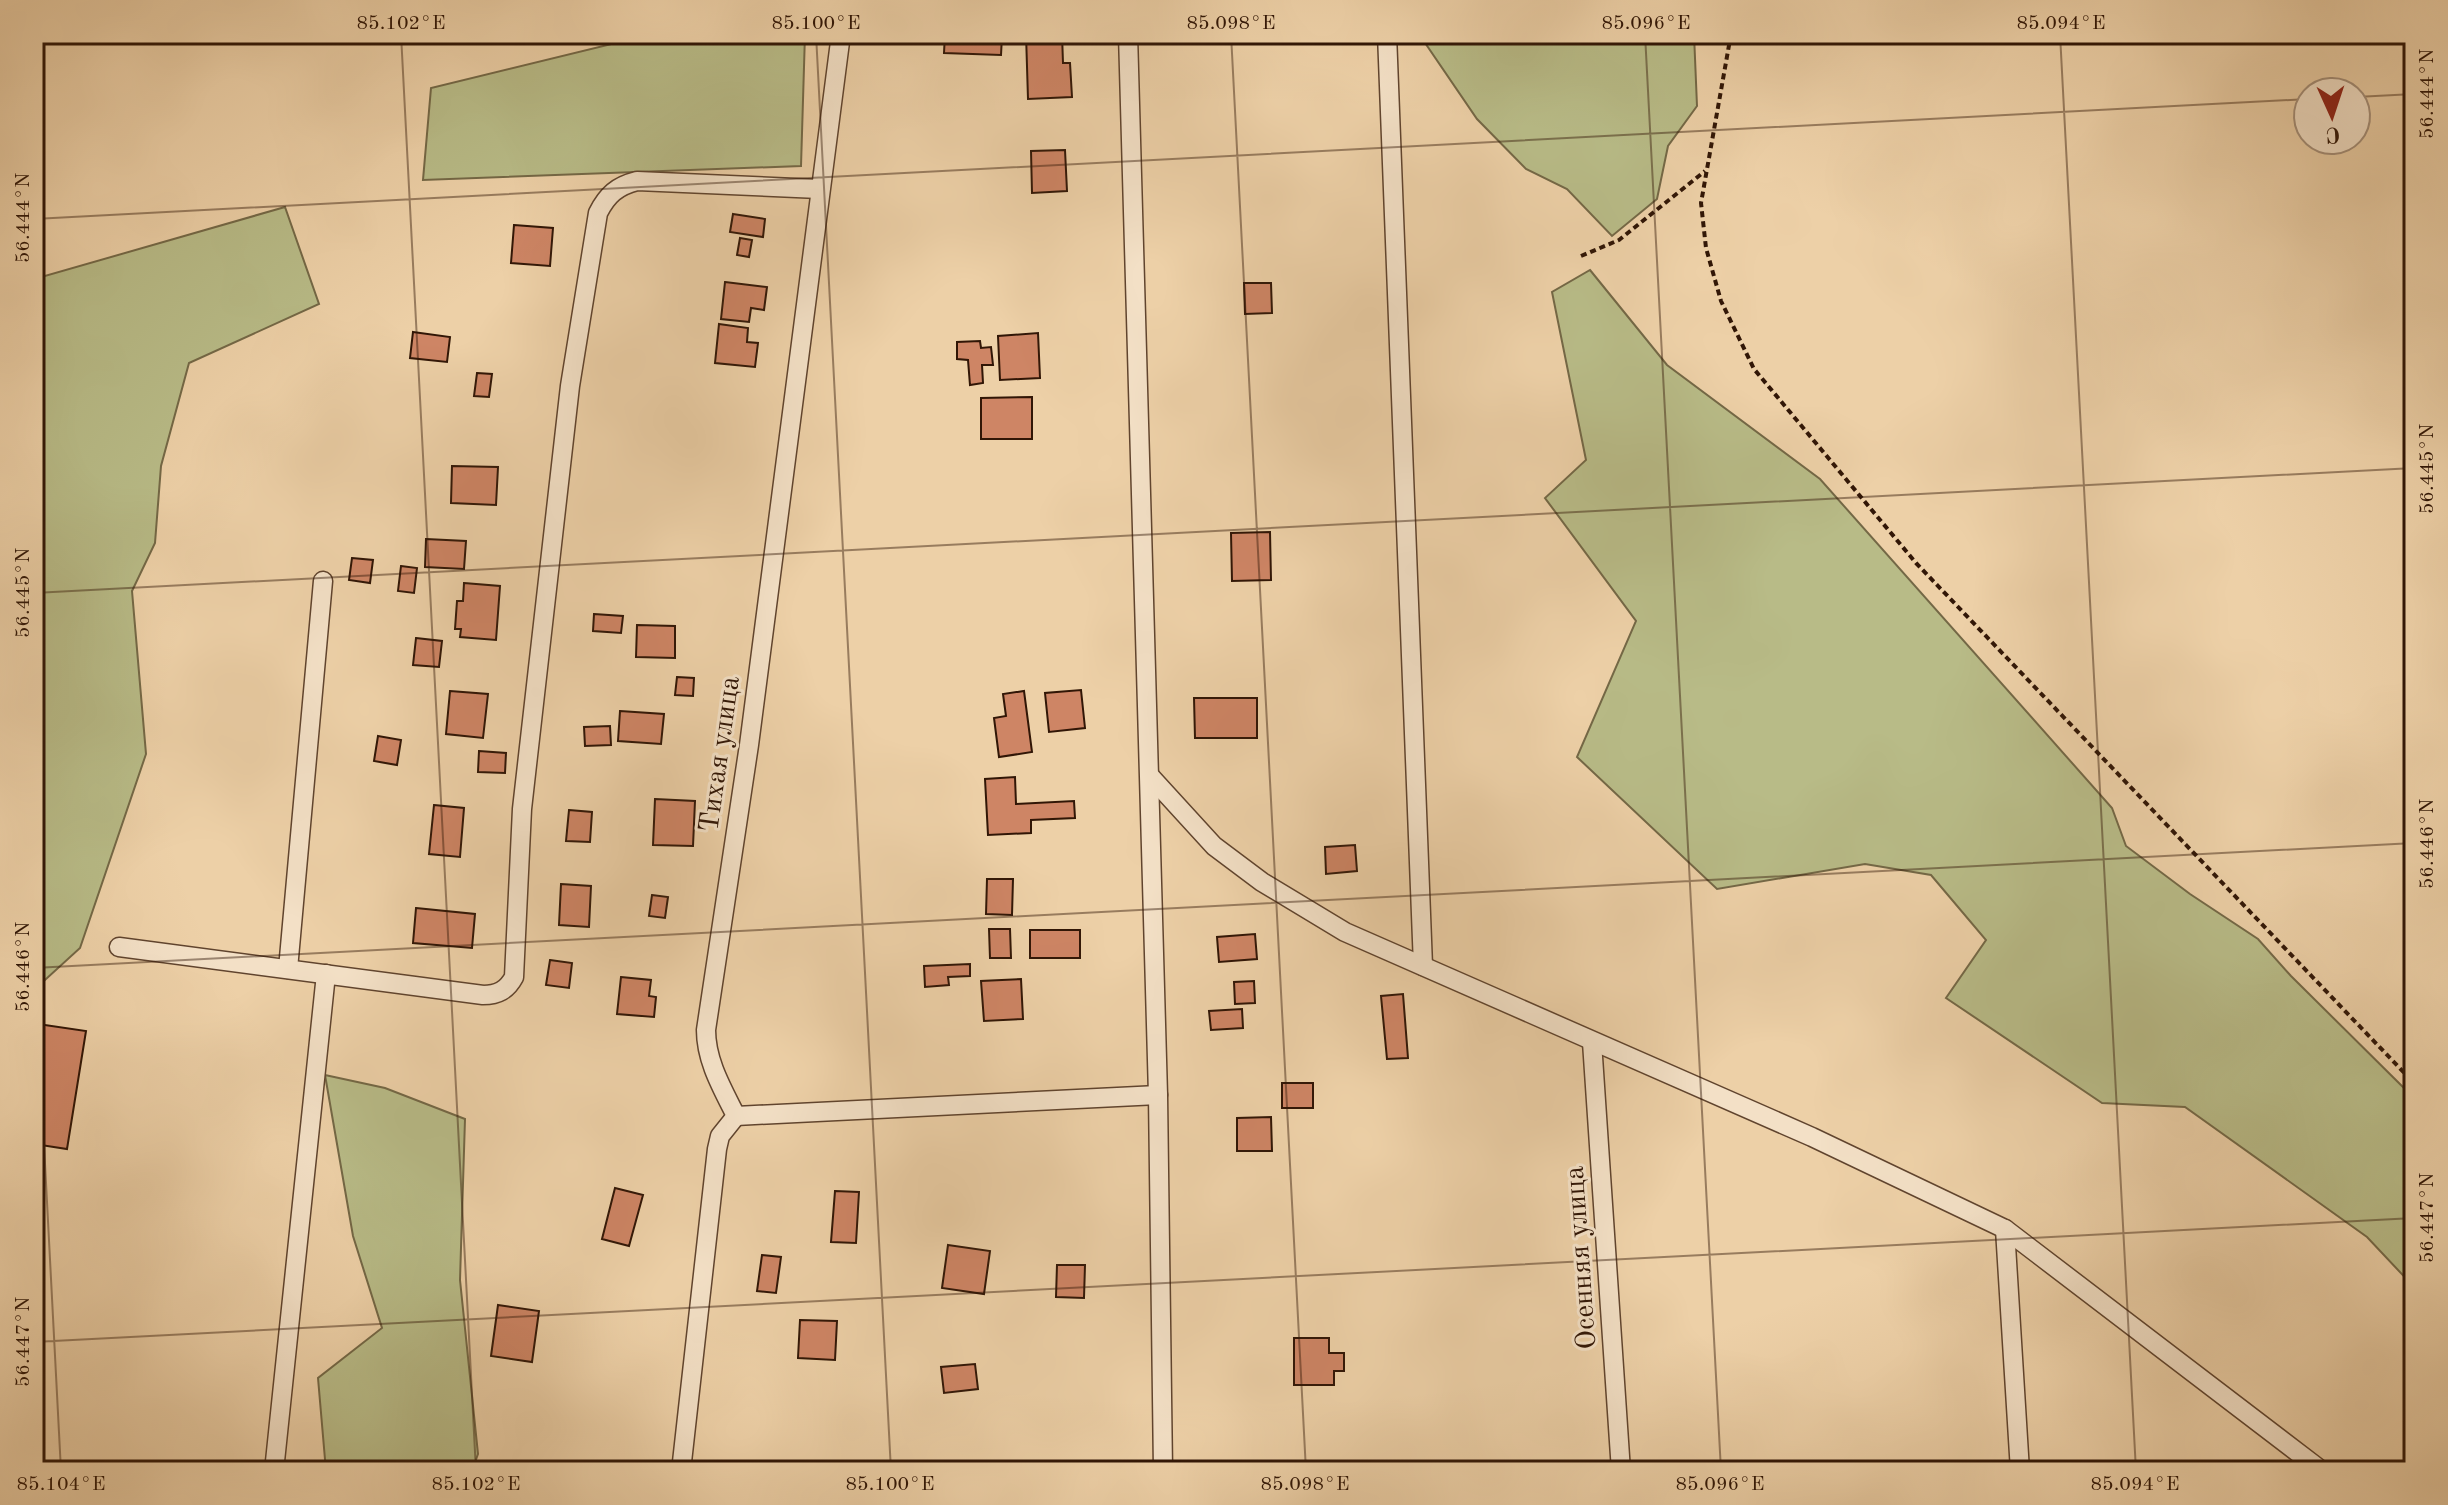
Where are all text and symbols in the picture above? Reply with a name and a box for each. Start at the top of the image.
text: 85.102°E [357,14,446,34]
text: 85.100°E [772,14,861,34]
text: 85.098°E [1187,14,1276,34]
text: 85.096°E [1602,14,1691,34]
text: 85.094°E [2017,14,2106,34]
text: 56.444°N [2418,49,2438,139]
north arrow [2292,76,2372,156]
text: С [2325,123,2341,145]
text: 56.444°N [14,173,34,263]
text: 56.445°N [2418,424,2438,514]
text: 56.445°N [14,548,34,638]
street label: Тихая улица [696,674,746,834]
text: 56.446°N [2418,799,2438,889]
text: 56.446°N [14,922,34,1012]
street label: Осенняя улица [1562,1165,1602,1351]
text: 56.447°N [2418,1173,2438,1263]
text: 56.447°N [14,1297,34,1387]
text: 85.104°E [17,1475,106,1495]
text: 85.102°E [432,1475,521,1495]
text: 85.100°E [846,1475,935,1495]
text: 85.098°E [1261,1475,1350,1495]
text: 85.096°E [1676,1475,1765,1495]
text: 85.094°E [2091,1475,2180,1495]

